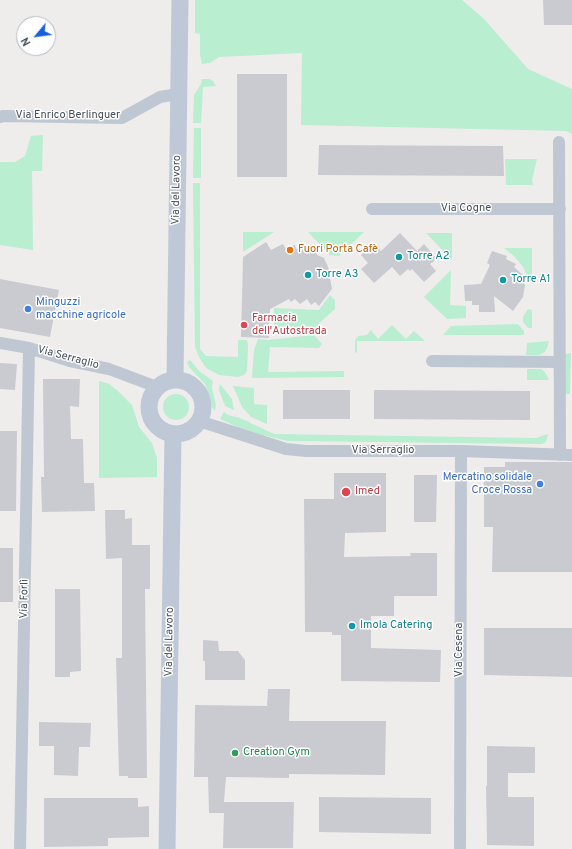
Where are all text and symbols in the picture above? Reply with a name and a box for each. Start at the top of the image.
north arrow [16,16,56,56]
text: N [18,34,34,48]
street label: Via Enrico Berlinguer [16,109,120,123]
street label: Via del Lavoro [170,155,184,225]
street label: Via Cogne [441,202,491,216]
place label: Fuori Porta Cafè [298,243,378,257]
marker: Fuori Porta Cafè [285,245,295,255]
place label: Torre A2 [407,250,449,264]
marker: Torre A2 [394,252,404,262]
place label: Torre A3 [316,268,358,282]
marker: Torre A3 [303,270,313,280]
place label: Torre A1 [511,273,551,287]
marker: Torre A1 [498,275,508,285]
place label: Minguzzi macchine agricole [36,296,126,322]
marker: Minguzzi macchine agricole [23,304,33,314]
place label: Farmacia dell'Autostrada [252,312,327,338]
marker: Farmacia dell'Autostrada [239,320,249,330]
street label: Via Serraglio [36,343,100,373]
street label: Via Serraglio [352,444,414,458]
place label: Mercatino solidale Croce Rossa [443,471,532,497]
marker: Mercatino solidale Croce Rossa [535,479,545,489]
place label: Imed [355,485,380,499]
marker: Imed [340,486,352,498]
street label: Via Forlì [18,579,32,619]
street label: Via del Lavoro [163,607,177,677]
place label: Imola Catering [360,619,432,633]
marker: Imola Catering [347,621,357,631]
street label: Via Cesena [453,623,467,677]
place label: Creation Gym [243,746,310,760]
marker: Creation Gym [230,748,240,758]

